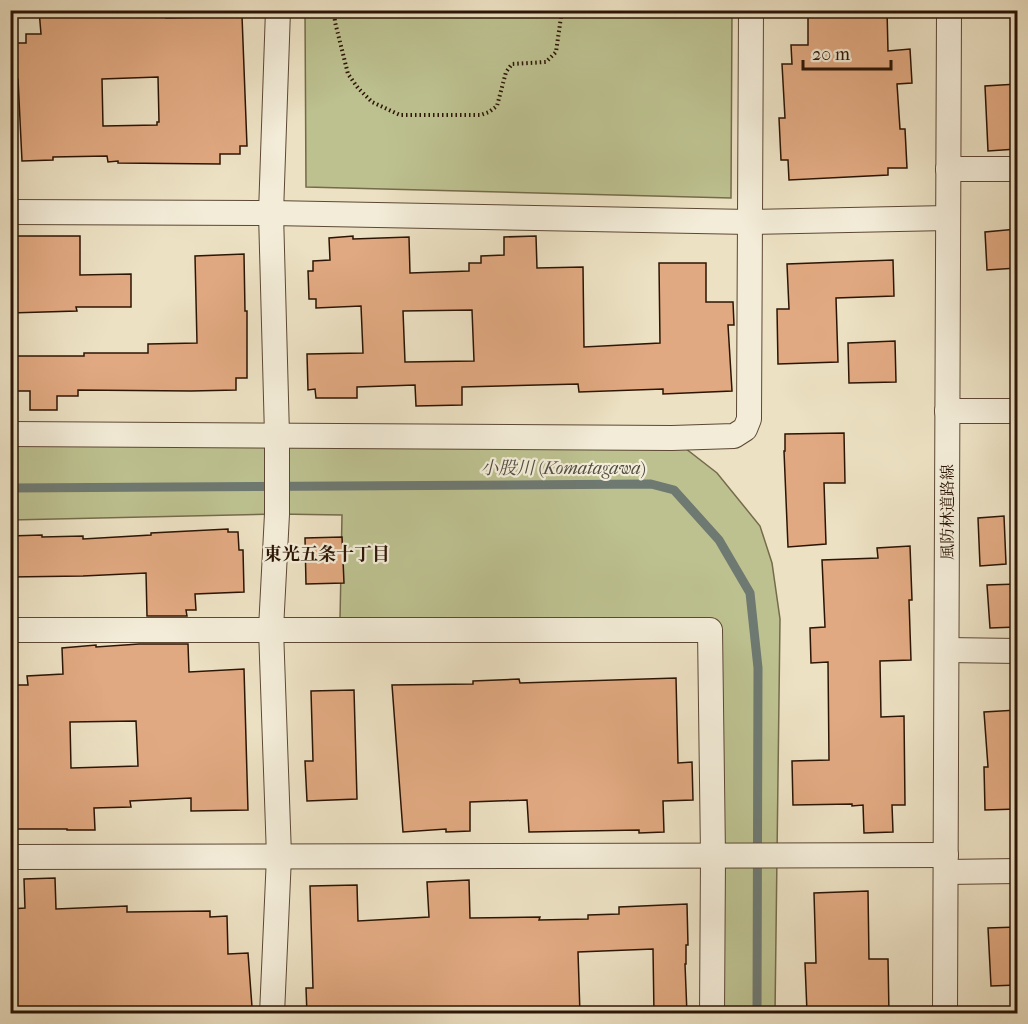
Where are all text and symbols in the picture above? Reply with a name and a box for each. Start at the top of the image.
scale bar [803,33,892,71]
text: 20 m [812,44,850,65]
water label: 小股川 (Komatagawa) [480,458,646,479]
street label: 風防林道路線 [938,464,957,560]
district label: 東光五条十丁目 [264,544,390,565]

